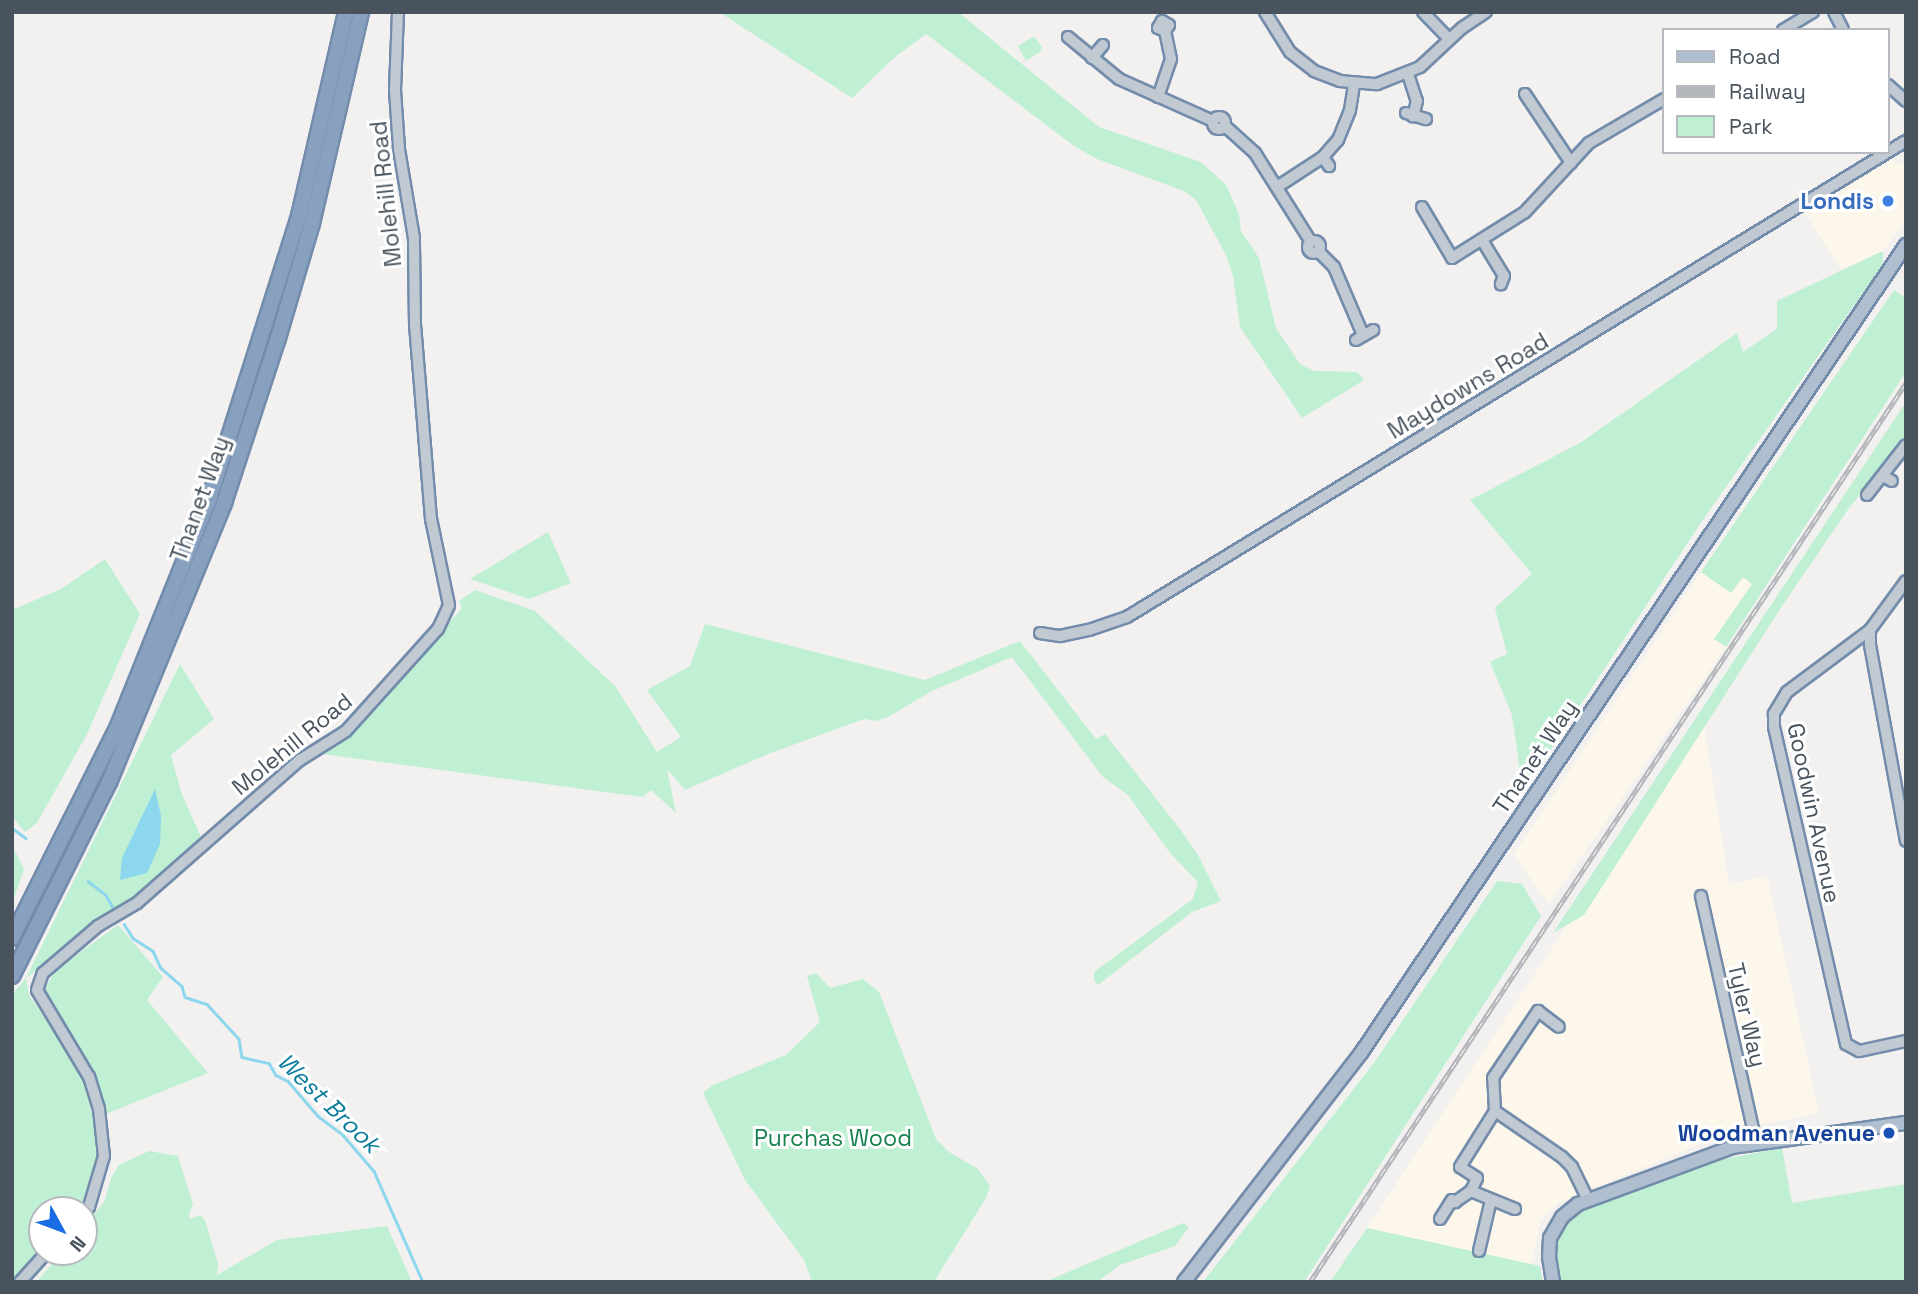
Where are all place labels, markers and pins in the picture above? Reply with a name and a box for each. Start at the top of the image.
place label: Londis [1800,187,1874,215]
marker: Londis [1880,193,1896,209]
place label: Woodman Avenue [1677,1119,1875,1147]
marker: Woodman Avenue [1881,1125,1897,1141]

